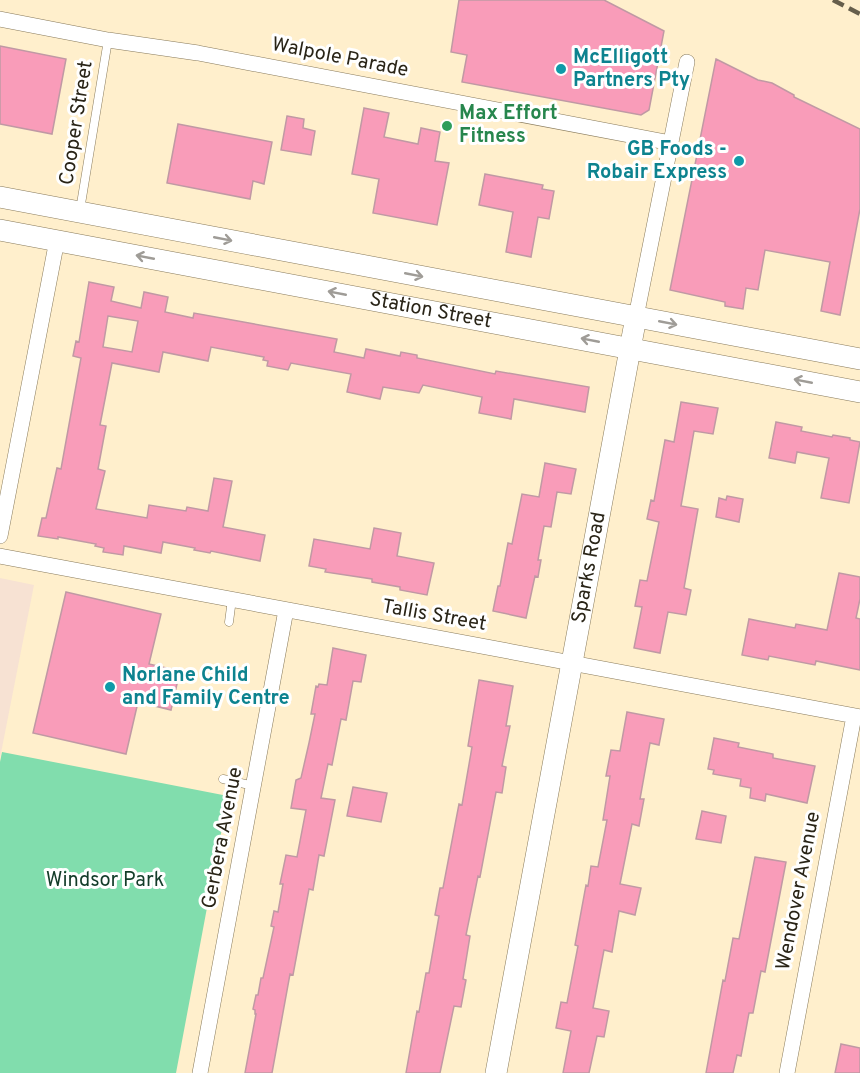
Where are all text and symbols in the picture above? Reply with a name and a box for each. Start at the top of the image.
street label: Walpole Parade [269,32,411,84]
place label: McElligott Partners Pty [573,45,690,94]
street label: Cooper Street [54,59,100,187]
marker: McElligott Partners Pty [554,62,568,76]
place label: Max Effort Fitness [459,101,558,150]
marker: Max Effort Fitness [440,119,454,133]
place label: GB Foods - Robair Express [587,137,727,186]
marker: GB Foods - Robair Express [732,154,746,168]
one-way arrow [212,234,232,245]
one-way arrow [136,251,155,262]
one-way arrow [404,270,424,281]
one-way arrow [327,287,347,298]
street label: Station Street [367,287,494,335]
one-way arrow [657,318,677,329]
one-way arrow [581,334,601,345]
one-way arrow [793,375,813,386]
street label: Sparks Road [567,510,613,625]
street label: Tallis Street [380,594,488,638]
place label: Norlane Child and Family Centre [122,663,290,712]
marker: Norlane Child and Family Centre [103,680,117,694]
street label: Gerbera Avenue [197,765,249,911]
street label: Wendover Avenue [771,810,827,972]
park label: Windsor Park [46,868,164,894]

